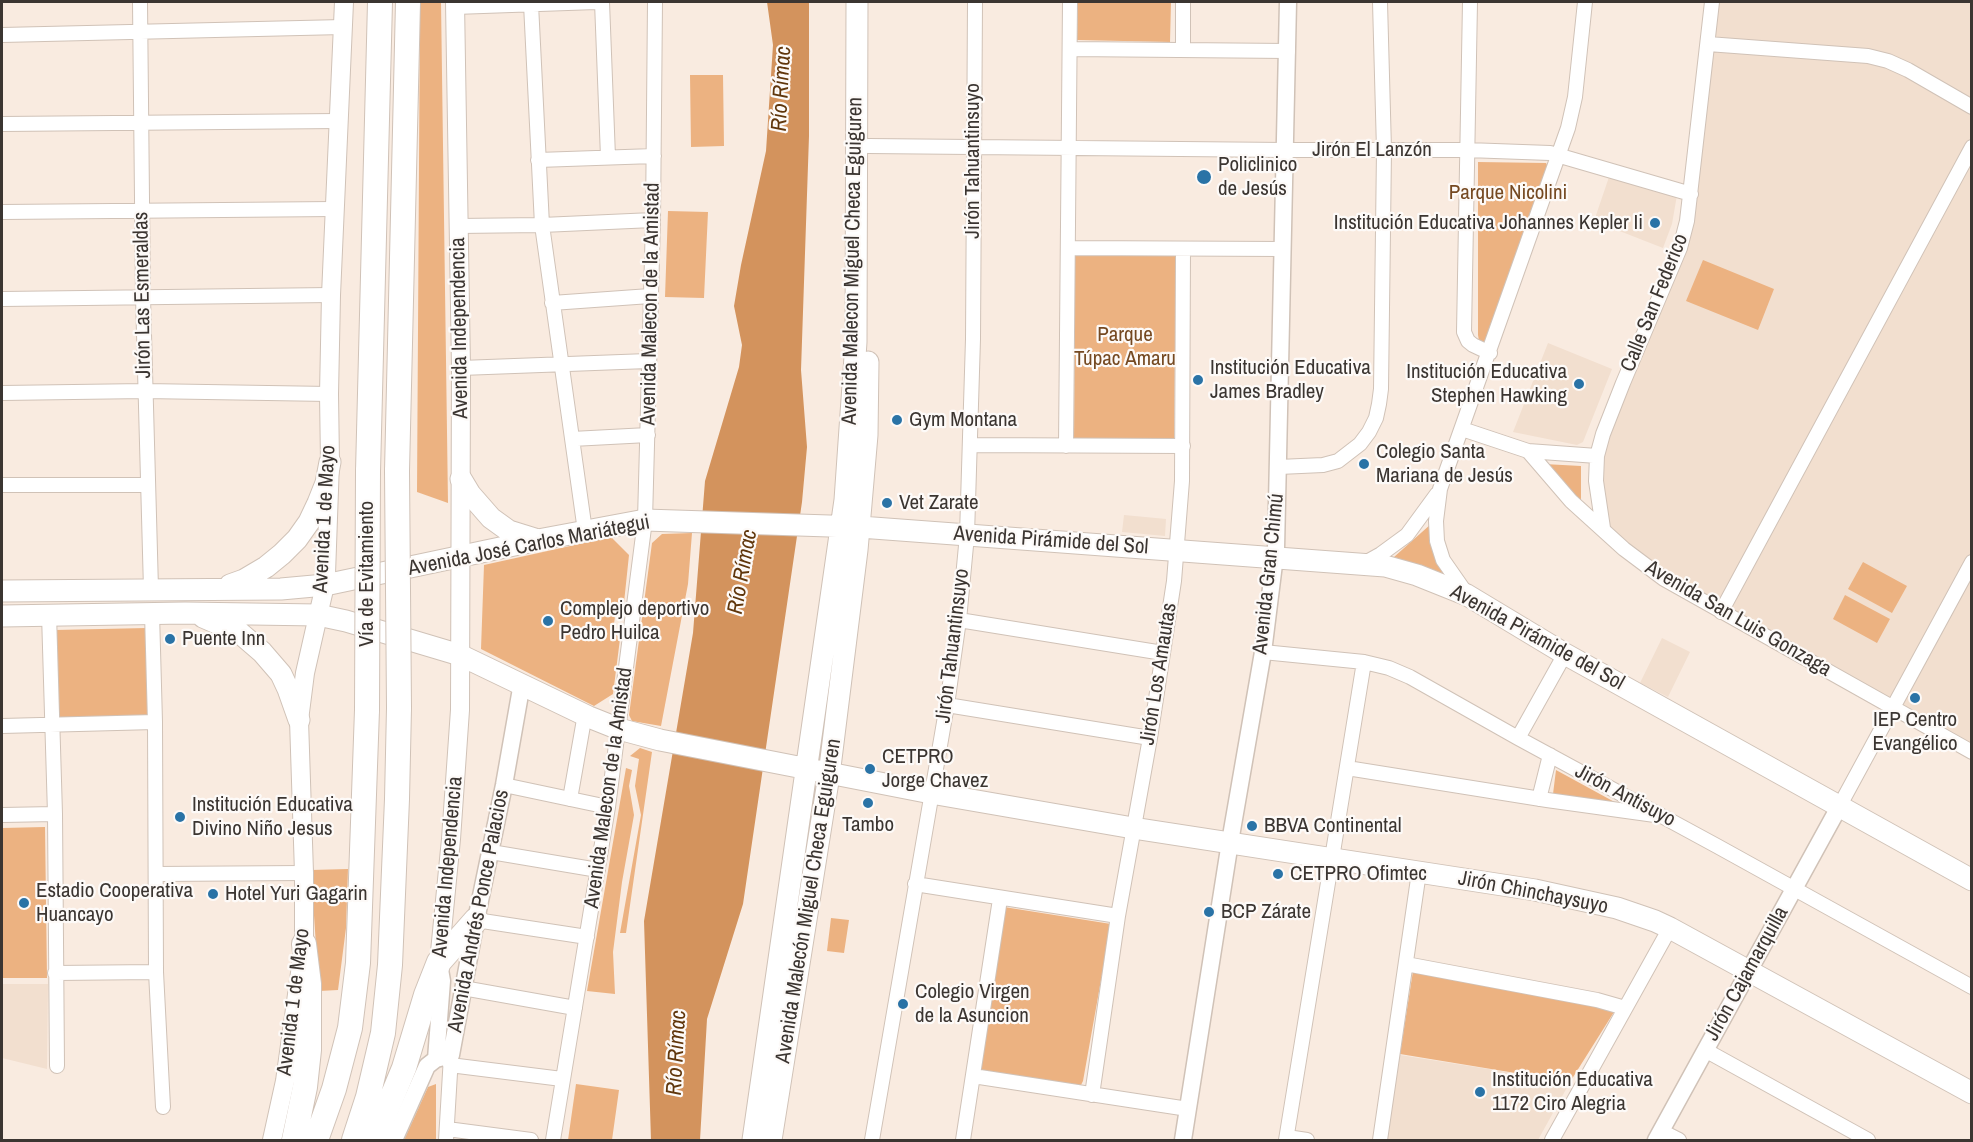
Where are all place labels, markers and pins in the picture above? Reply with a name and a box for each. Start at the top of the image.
place label: Policlinico de Jesús [1218,152,1297,202]
marker: Policlinico de Jesús [1195,168,1213,186]
place label: Institución Educativa Johannes Kepler Ii [1334,210,1643,236]
marker: Institución Educativa Johannes Kepler Ii [1648,216,1662,230]
place label: Institución Educativa James Bradley [1210,355,1371,405]
place label: Institución Educativa Stephen Hawking [1406,359,1567,409]
marker: Institución Educativa James Bradley [1191,373,1205,387]
marker: Institución Educativa Stephen Hawking [1572,377,1586,391]
place label: Gym Montana [909,407,1017,433]
marker: Gym Montana [890,413,904,427]
place label: Colegio Santa Mariana de Jesús [1376,439,1513,489]
marker: Colegio Santa Mariana de Jesús [1357,457,1371,471]
place label: Vet Zarate [899,490,978,516]
marker: Vet Zarate [880,496,894,510]
place label: Complejo deportivo Pedro Huilca [560,596,709,646]
marker: Complejo deportivo Pedro Huilca [541,614,555,628]
place label: Puente Inn [182,626,265,652]
marker: Puente Inn [163,632,177,646]
marker: IEP Centro Evangélico [1908,691,1922,705]
place label: IEP Centro Evangélico [1872,707,1958,757]
place label: CETPRO Jorge Chavez [882,744,988,794]
marker: CETPRO Jorge Chavez [863,762,877,776]
place label: Institución Educativa Divino Niño Jesus [192,792,353,842]
marker: Tambo [861,796,875,810]
marker: Institución Educativa Divino Niño Jesus [173,810,187,824]
place label: Tambo [842,812,894,838]
place label: BBVA Continental [1264,813,1402,839]
marker: BBVA Continental [1245,819,1259,833]
place label: CETPRO Ofimtec [1290,861,1427,887]
marker: CETPRO Ofimtec [1271,867,1285,881]
place label: Estadio Cooperativa Huancayo [36,878,193,928]
place label: Hotel Yuri Gagarin [225,881,368,907]
marker: Hotel Yuri Gagarin [206,887,220,901]
marker: Estadio Cooperativa Huancayo [17,896,31,910]
place label: BCP Zárate [1221,899,1311,925]
marker: BCP Zárate [1202,905,1216,919]
place label: Colegio Virgen de la Asuncion [915,979,1030,1029]
marker: Colegio Virgen de la Asuncion [896,997,910,1011]
place label: Institución Educativa 1172 Ciro Alegria [1492,1067,1653,1117]
marker: Institución Educativa 1172 Ciro Alegria [1473,1085,1487,1099]

